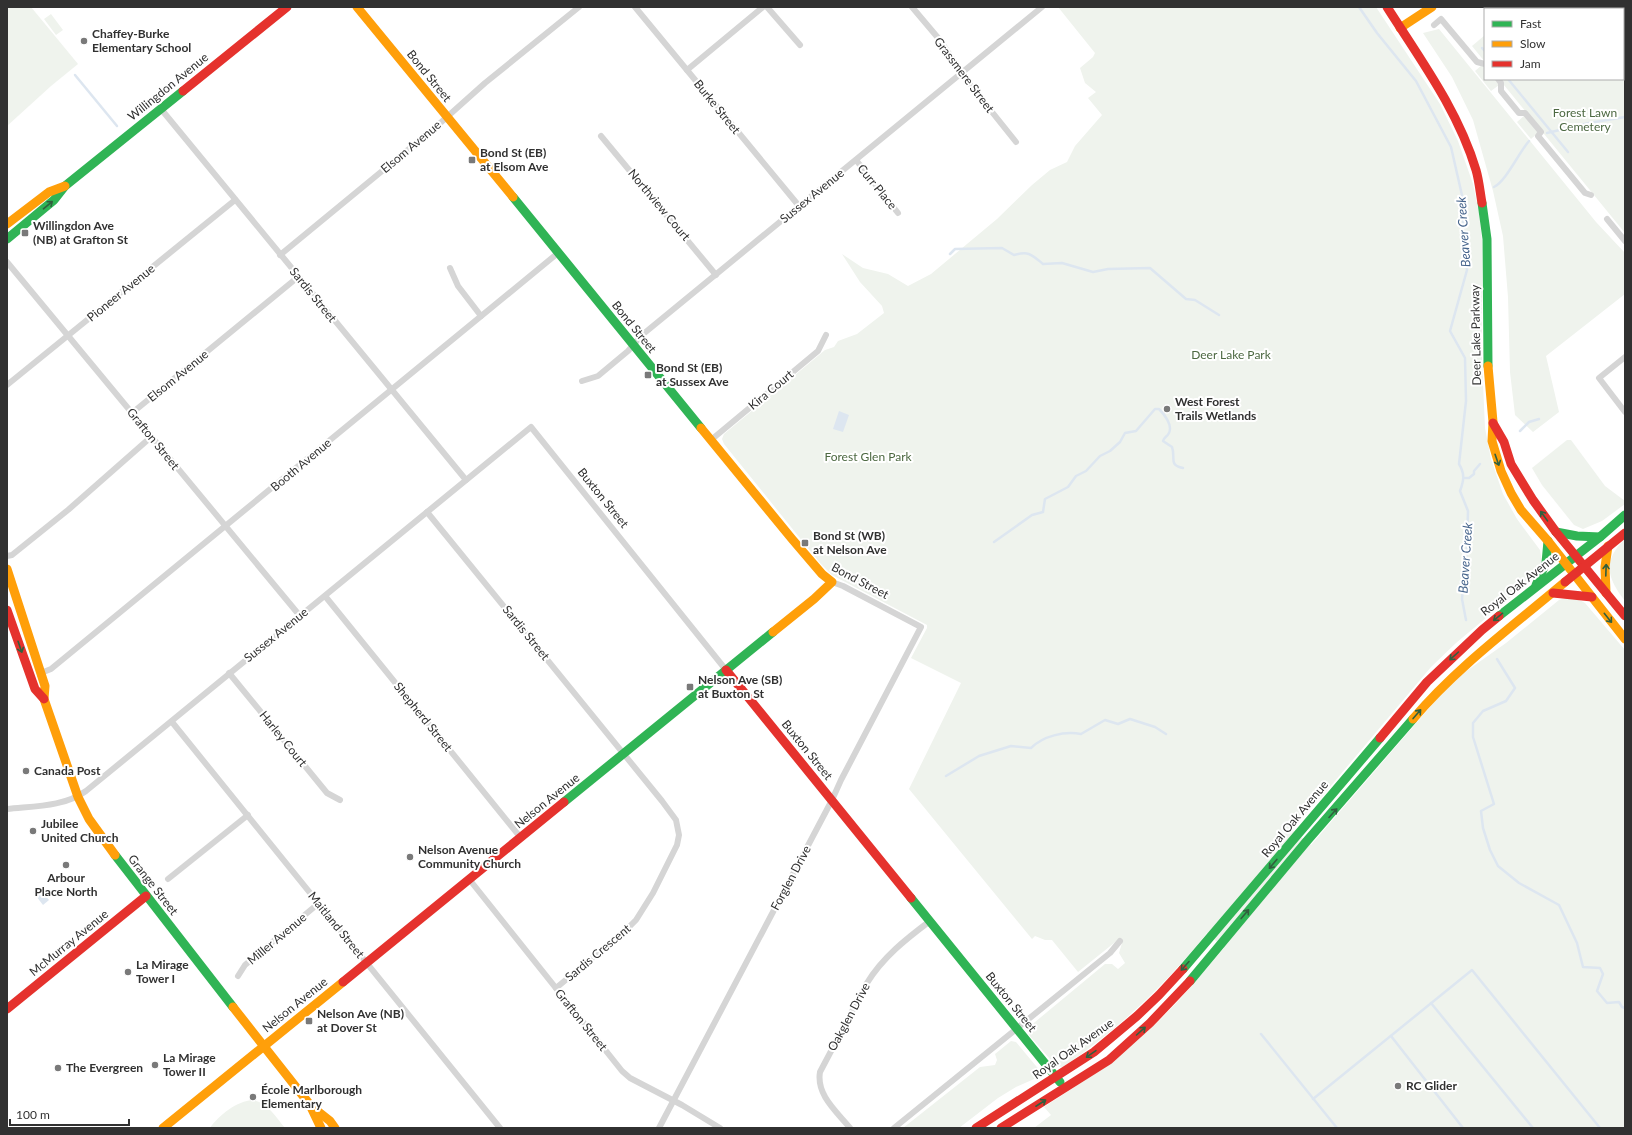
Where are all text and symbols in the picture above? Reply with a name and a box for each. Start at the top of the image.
legend [1484,8,1624,80]
text: Fast [1520,16,1542,31]
place label: Chaffey-Burke Elementary School [92,26,191,55]
street label: Grassmere Street [931,34,998,116]
marker: Chaffey-Burke Elementary School [79,36,89,46]
text: Slow [1520,36,1546,51]
street label: Bond Street [404,47,455,105]
street label: Willingdon Avenue [124,50,211,124]
text: Jam [1520,56,1541,71]
street label: Burke Street [691,77,744,137]
park label: Forest Lawn Cemetery [1553,105,1617,134]
street label: Elsom Avenue [378,117,444,176]
place label: Bond St (EB) at Elsom Ave [480,145,549,174]
marker: Bond St (EB) at Elsom Ave [467,155,477,165]
street label: Curr Place [855,161,900,212]
street label: Sussex Avenue [777,165,847,226]
street label: Northview Court [625,166,694,244]
water label: Beaver Creek [1452,195,1473,268]
one-way arrow [42,201,53,210]
place label: Willingdon Ave (NB) at Grafton St [33,218,128,247]
marker: Willingdon Ave (NB) at Grafton St [20,228,30,238]
street label: Pioneer Avenue [84,261,158,324]
street label: Sardis Street [287,264,340,326]
street label: Deer Lake Parkway [1467,284,1484,386]
street label: Bond Street [609,298,660,356]
street label: Elsom Avenue [144,347,211,405]
park label: Deer Lake Park [1191,347,1272,362]
place label: Bond St (EB) at Sussex Ave [656,360,729,389]
street label: Kira Court [745,366,797,413]
marker: Bond St (EB) at Sussex Ave [643,370,653,380]
place label: West Forest Trails Wetlands [1175,394,1256,423]
marker: West Forest Trails Wetlands [1162,404,1172,414]
street label: Grafton Street [124,405,183,473]
street label: Booth Avenue [267,435,334,494]
park label: Forest Glen Park [824,449,912,464]
one-way arrow [1494,454,1502,466]
street label: Buxton Street [575,465,633,531]
one-way arrow [1540,511,1548,522]
water label: Beaver Creek [1455,521,1476,594]
place label: Bond St (WB) at Nelson Ave [813,528,887,557]
marker: Bond St (WB) at Nelson Ave [800,538,810,548]
street label: Royal Oak Avenue [1477,548,1562,619]
street label: Bond Street [829,559,892,602]
one-way arrow [1602,564,1610,577]
street label: Sardis Street [500,602,553,664]
street label: Sussex Avenue [241,604,311,665]
one-way arrow [1493,612,1504,621]
one-way arrow [1604,613,1613,623]
one-way arrow [17,640,24,653]
one-way arrow [1448,652,1459,661]
place label: Nelson Ave (SB) at Buxton St [698,672,782,701]
street label: Shepherd Street [391,679,456,755]
marker: Nelson Ave (SB) at Buxton St [685,682,695,692]
street label: Harley Court [256,708,311,770]
one-way arrow [1412,708,1421,719]
street label: Buxton Street [779,717,837,783]
place label: Canada Post [34,763,101,778]
marker: Canada Post [21,766,31,776]
street label: Nelson Avenue [511,770,582,831]
street label: Royal Oak Avenue [1258,777,1331,860]
one-way arrow [1328,808,1337,818]
place label: Jubilee United Church [41,816,119,845]
marker: Jubilee United Church [28,826,38,836]
place label: Nelson Avenue Community Church [418,842,521,871]
street label: Forglen Drive [767,843,814,913]
street label: Grange Street [125,851,182,919]
marker: Nelson Avenue Community Church [405,852,415,862]
one-way arrow [1268,859,1277,869]
marker: Arbour Place North [61,860,71,870]
place label: Arbour Place North [34,870,98,899]
street label: Maitland Street [305,888,368,961]
street label: McMurray Avenue [26,906,111,979]
one-way arrow [1241,909,1250,920]
street label: Miller Avenue [244,910,309,968]
street label: Sardis Crescent [562,920,634,984]
place label: La Mirage Tower I [136,957,189,986]
one-way arrow [1181,960,1190,971]
marker: La Mirage Tower I [123,967,133,977]
street label: Buxton Street [983,969,1041,1035]
street label: Nelson Avenue [259,974,330,1035]
street label: Oakglen Drive [824,980,873,1054]
street label: Grafton Street [552,986,611,1054]
place label: Nelson Ave (NB) at Dover St [317,1006,404,1035]
street label: Royal Oak Avenue [1029,1015,1116,1082]
marker: Nelson Ave (NB) at Dover St [304,1016,314,1026]
one-way arrow [1136,1027,1146,1036]
place label: La Mirage Tower II [163,1050,216,1079]
one-way arrow [1085,1050,1096,1058]
place label: The Evergreen [66,1060,143,1075]
marker: La Mirage Tower II [150,1060,160,1070]
marker: The Evergreen [53,1063,63,1073]
place label: RC Glider [1406,1078,1457,1093]
marker: RC Glider [1393,1081,1403,1091]
place label: École Marlborough Elementary [261,1082,362,1111]
marker: École Marlborough Elementary [248,1092,258,1102]
one-way arrow [1035,1099,1046,1107]
scale bar [10,1101,129,1127]
text: 100 m [16,1107,50,1122]

